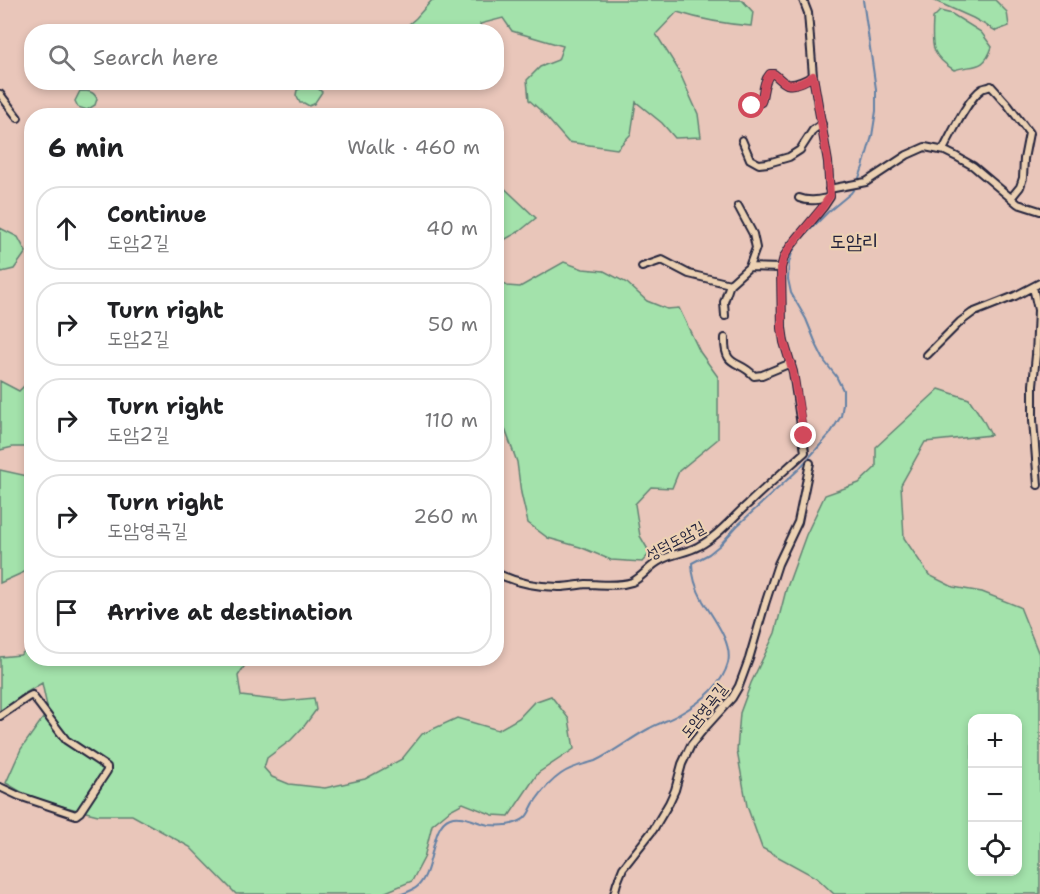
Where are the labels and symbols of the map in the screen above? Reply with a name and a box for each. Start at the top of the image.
route start [738,92,764,118]
district label: 도암리 [830,228,878,254]
route end [790,422,816,448]
street label: 성덕도암길 [642,516,709,565]
street label: 도암영곡길 [675,678,732,742]

